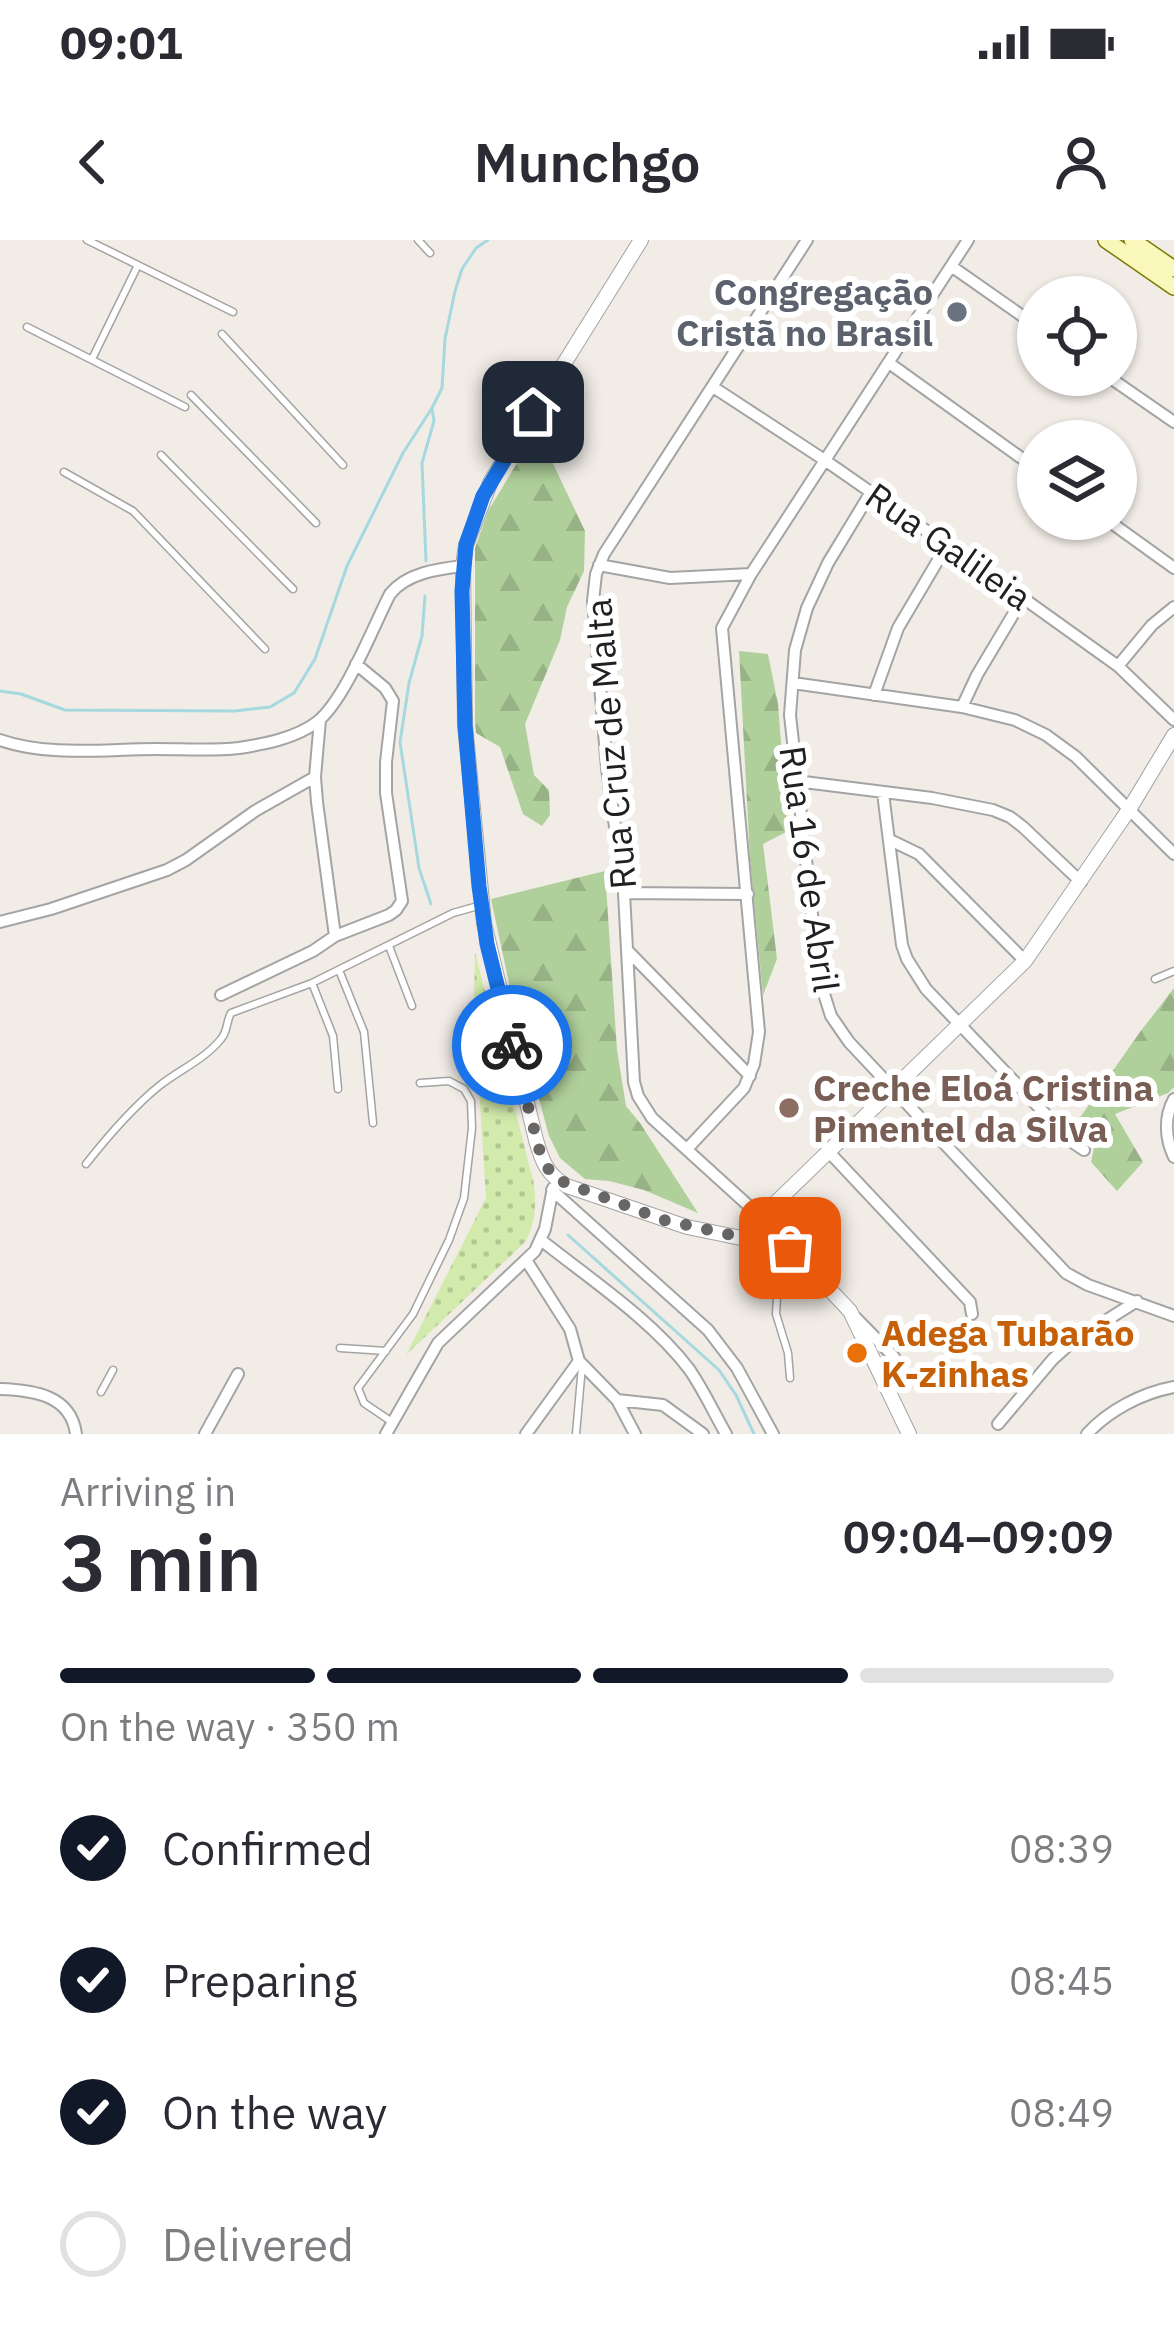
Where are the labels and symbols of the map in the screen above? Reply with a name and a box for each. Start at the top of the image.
place label: Congregação Cristã no Brasil [676,268,933,356]
marker: Congregação Cristã no Brasil [944,299,970,325]
pin [482,361,584,463]
street label: Rua Galileia [857,472,1041,620]
street label: Rua Cruz de Malta [574,597,646,891]
street label: Rua 16 de Abril [769,743,851,995]
courier [452,985,572,1105]
place label: Creche Eloá Cristina Pimentel da Silva [813,1064,1154,1152]
marker: Creche Eloá Cristina Pimentel da Silva [776,1095,802,1121]
pin [739,1197,841,1299]
place label: Adega Tubarão K-zinhas [881,1309,1135,1397]
marker: Adega Tubarão K-zinhas [844,1340,870,1366]

